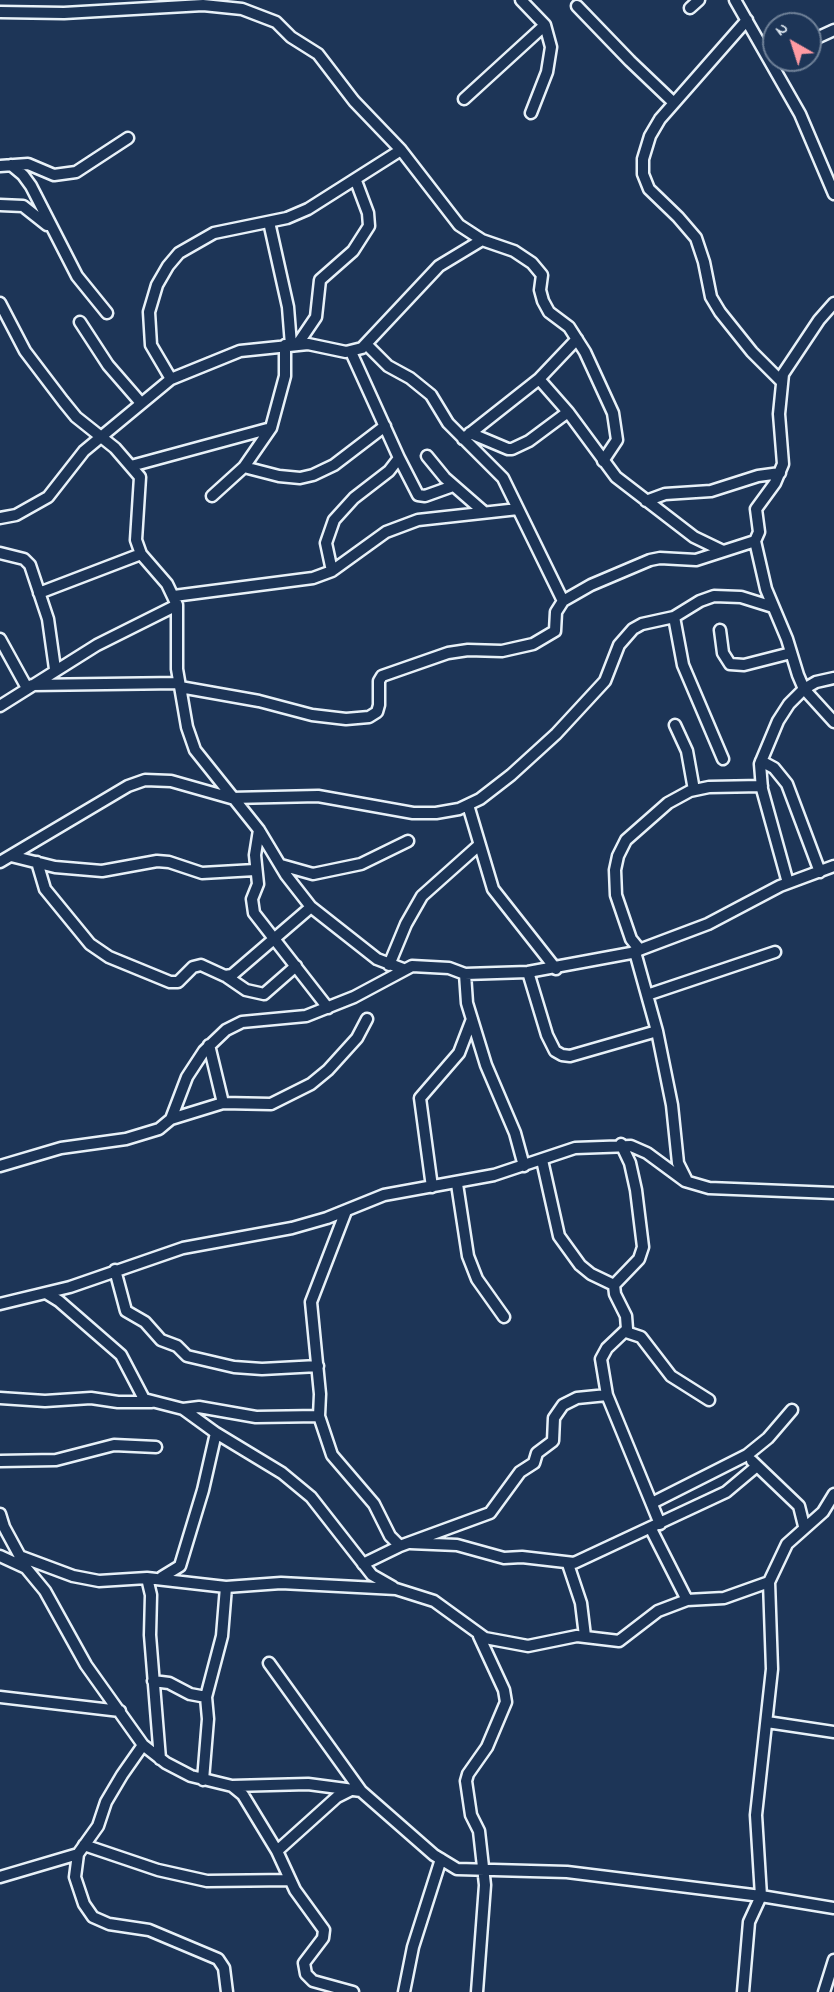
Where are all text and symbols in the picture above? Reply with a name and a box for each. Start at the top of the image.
north arrow [762,12,822,72]
text: N [770,17,794,42]

